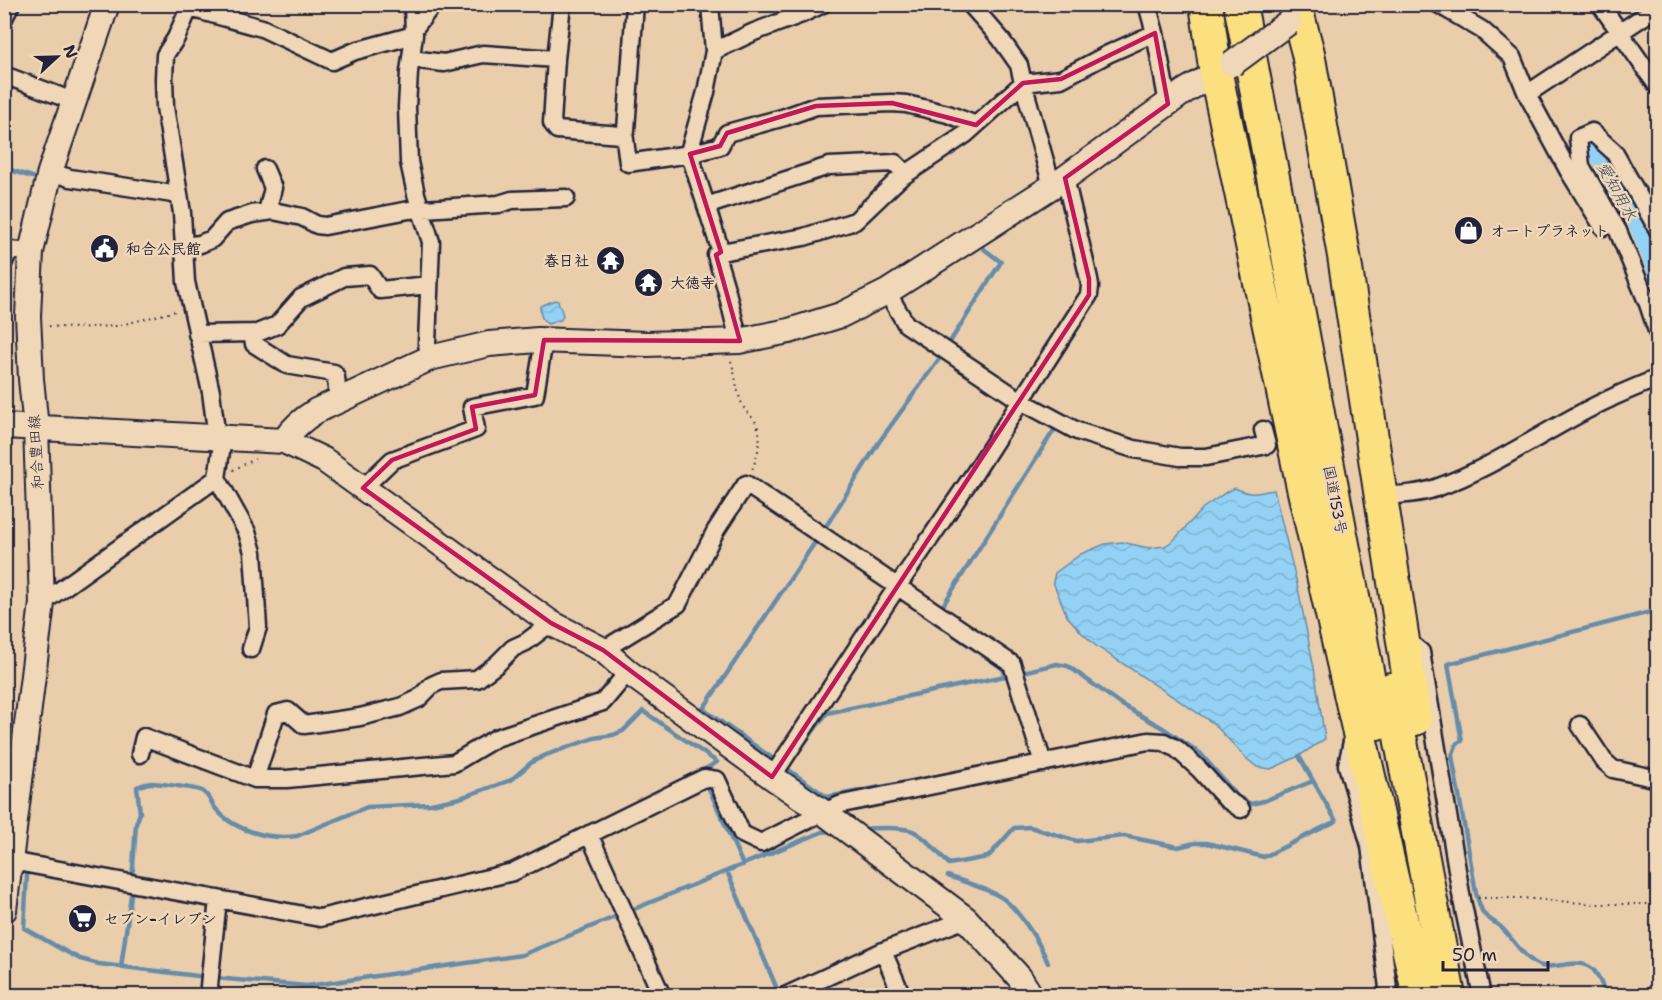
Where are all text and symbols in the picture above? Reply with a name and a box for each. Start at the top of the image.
north arrow [27,27,87,87]
text: N [58,42,83,61]
water label: 愛知用水 [1592,158,1642,224]
shop icon: オートプラネット [1453,215,1485,247]
place label: オートプラネット [1490,221,1609,241]
public building icon: 和合公民館 [89,233,121,265]
place label: 和合公民館 [126,239,201,259]
temple icon: 春日社 [594,245,626,277]
place label: 春日社 [544,251,589,271]
temple icon: 大徳寺 [633,267,665,299]
place label: 大徳寺 [670,273,715,293]
street label: 和合豊田線 [24,414,48,490]
street label: 国道153号 [1319,464,1351,536]
supermarket icon: セブン-イレブン [67,903,99,935]
place label: セブン-イレブン [104,909,217,929]
scale bar [1443,934,1548,972]
text: 50 m [1452,943,1497,967]

